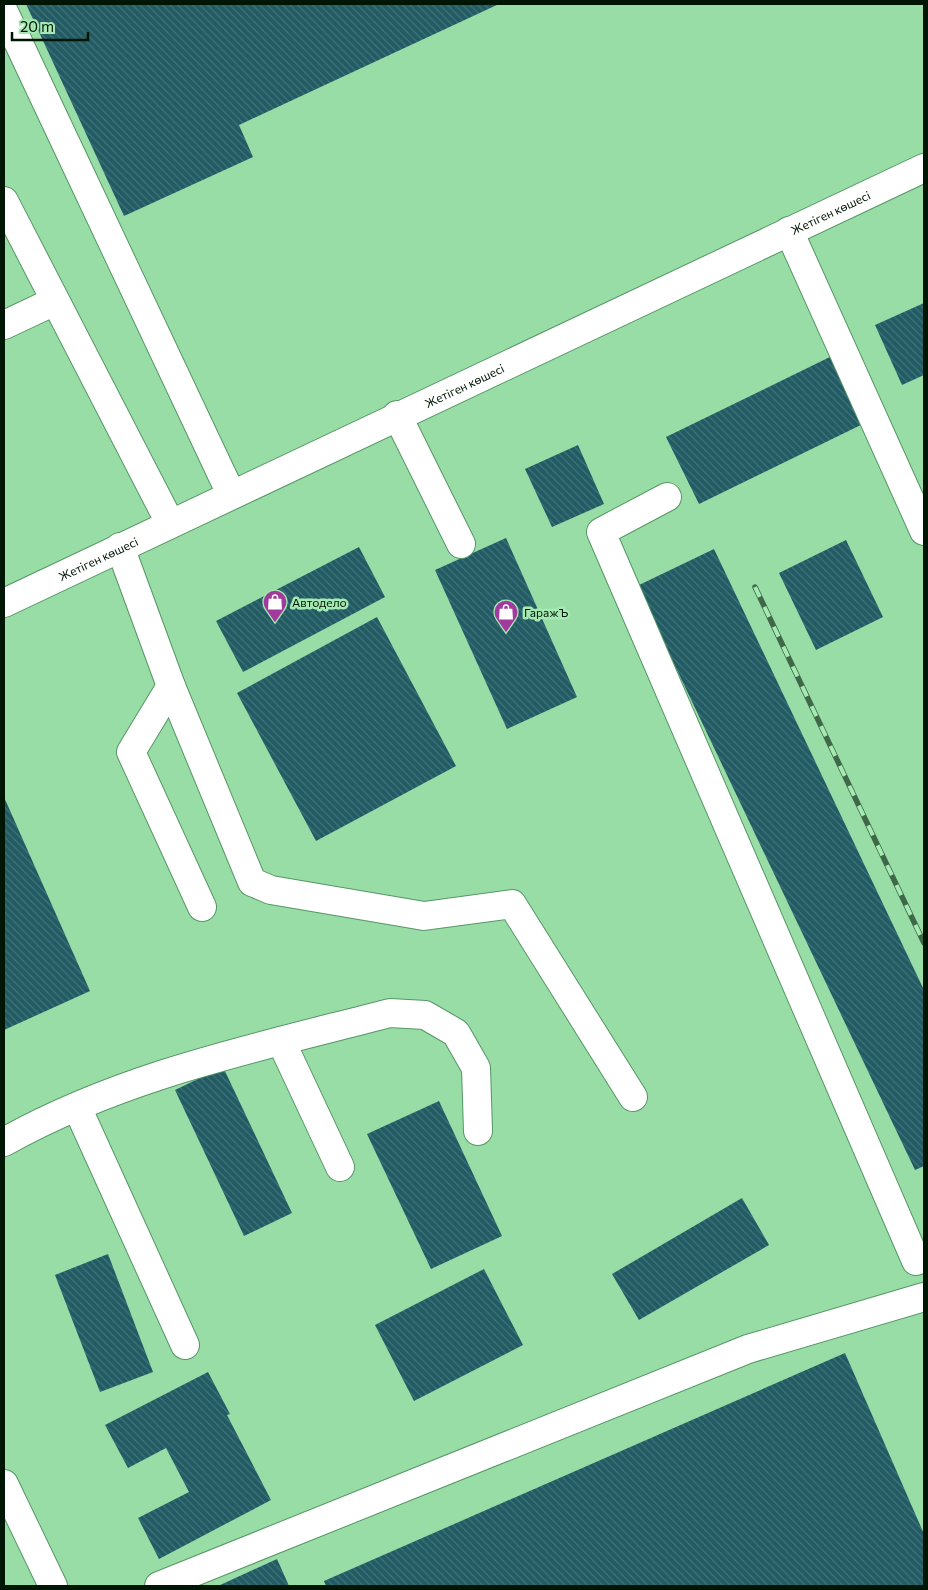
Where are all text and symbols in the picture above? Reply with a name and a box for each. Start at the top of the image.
scale bar [12,10,89,42]
text: 20 m [20,17,54,35]
street label: Жетіген көшесі [788,188,872,237]
street label: Жетіген көшесі [422,361,506,410]
street label: Жетіген көшесі [56,534,140,583]
shop icon: Автодело [262,589,288,623]
place label: Автодело [292,595,347,609]
shop icon: ГаражЪ [493,599,519,633]
place label: ГаражЪ [524,605,569,619]

